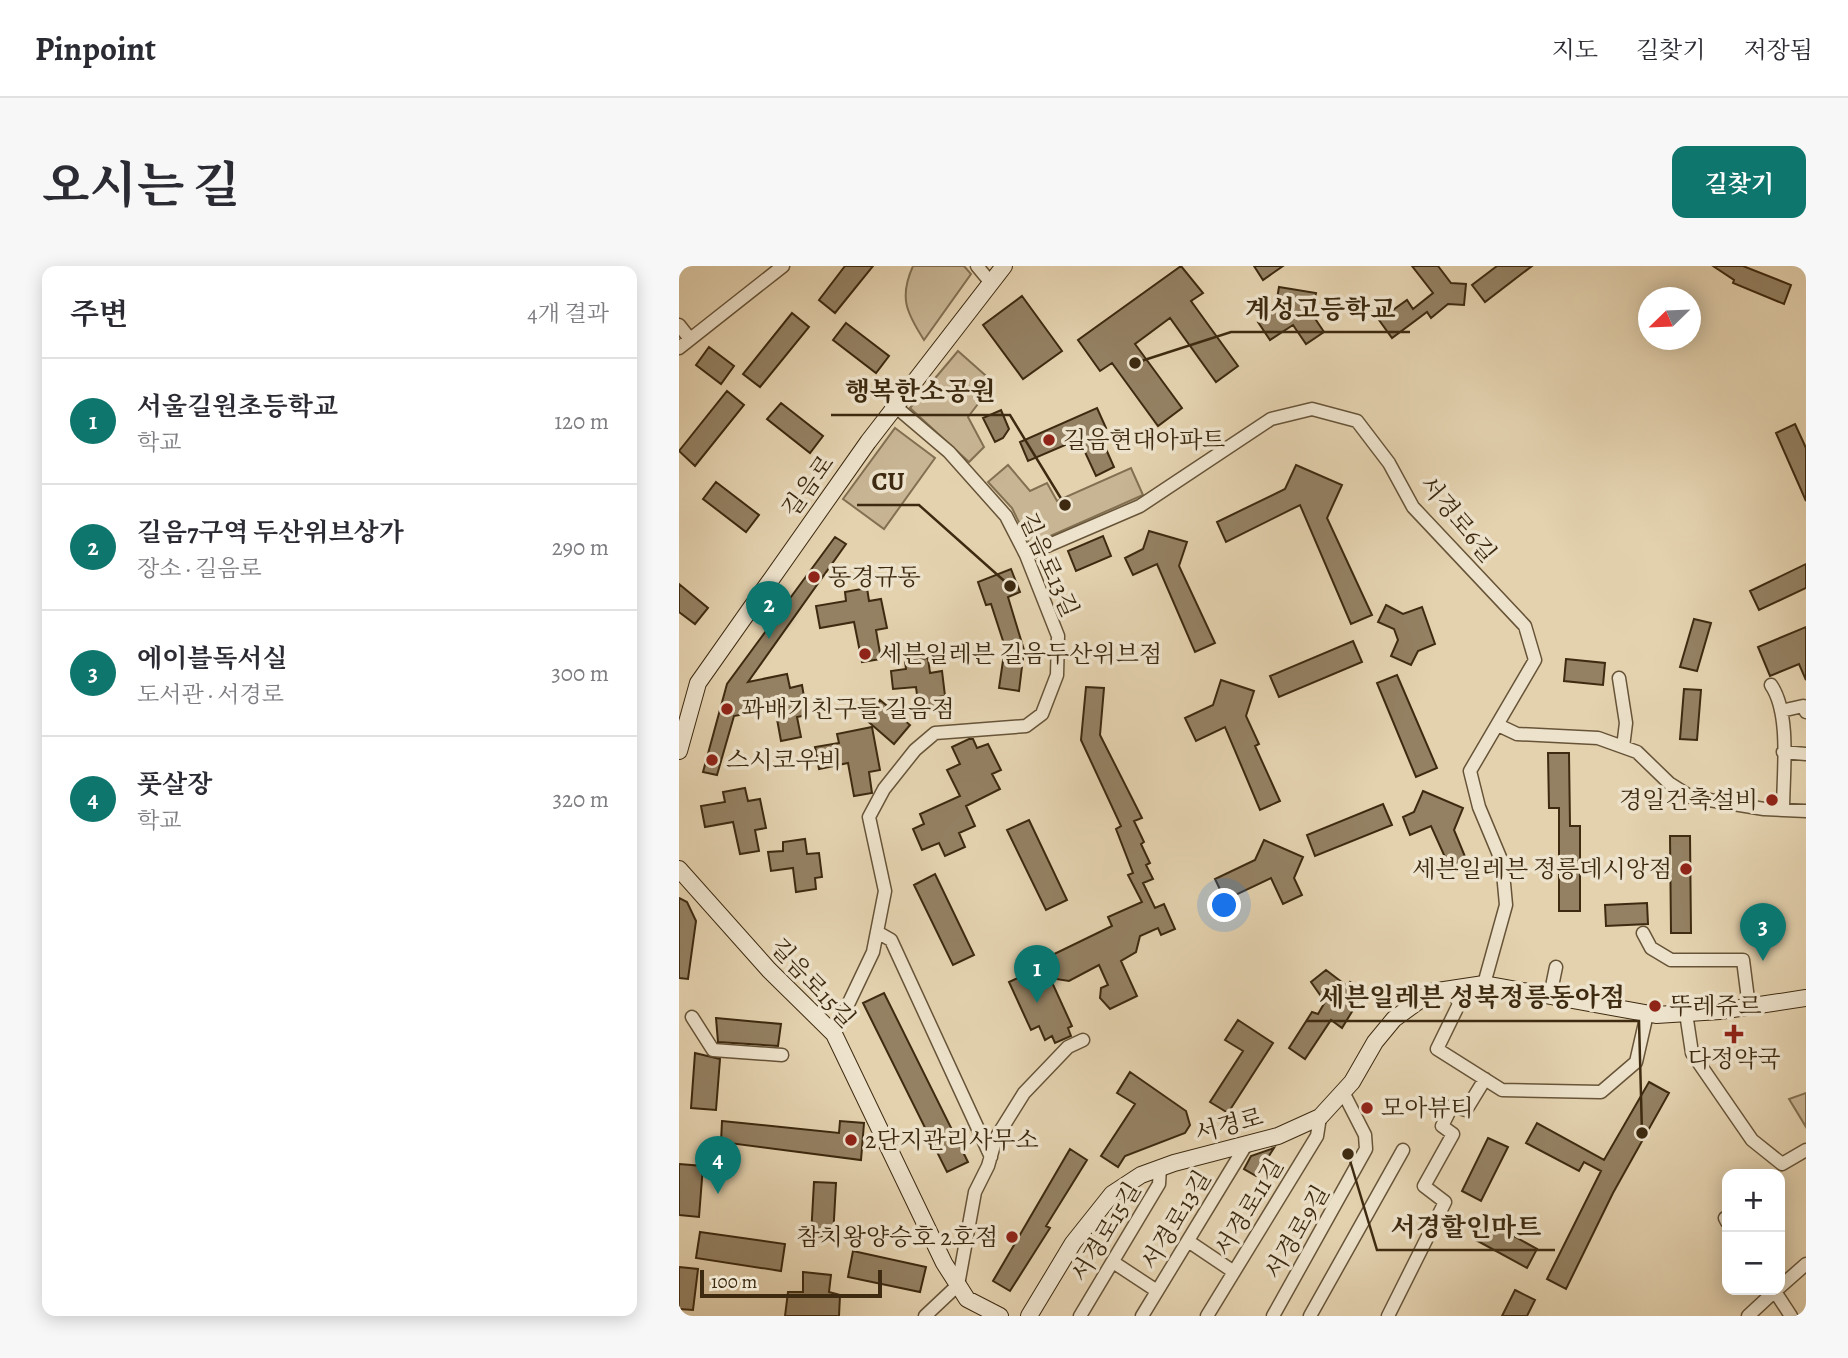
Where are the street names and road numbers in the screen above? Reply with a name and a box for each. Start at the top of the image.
street label: 길음로 [775,448,841,524]
street label: 서경로6길 [1412,469,1504,569]
street label: 길음로13길 [1012,508,1086,622]
street label: 길음로15길 [763,931,863,1035]
street label: 서경로 [1191,1101,1267,1149]
street label: 서경로11길 [1207,1152,1291,1262]
street label: 서경로13길 [1134,1164,1218,1276]
street label: 서경로15길 [1064,1176,1148,1288]
street label: 서경로9길 [1257,1179,1337,1285]

